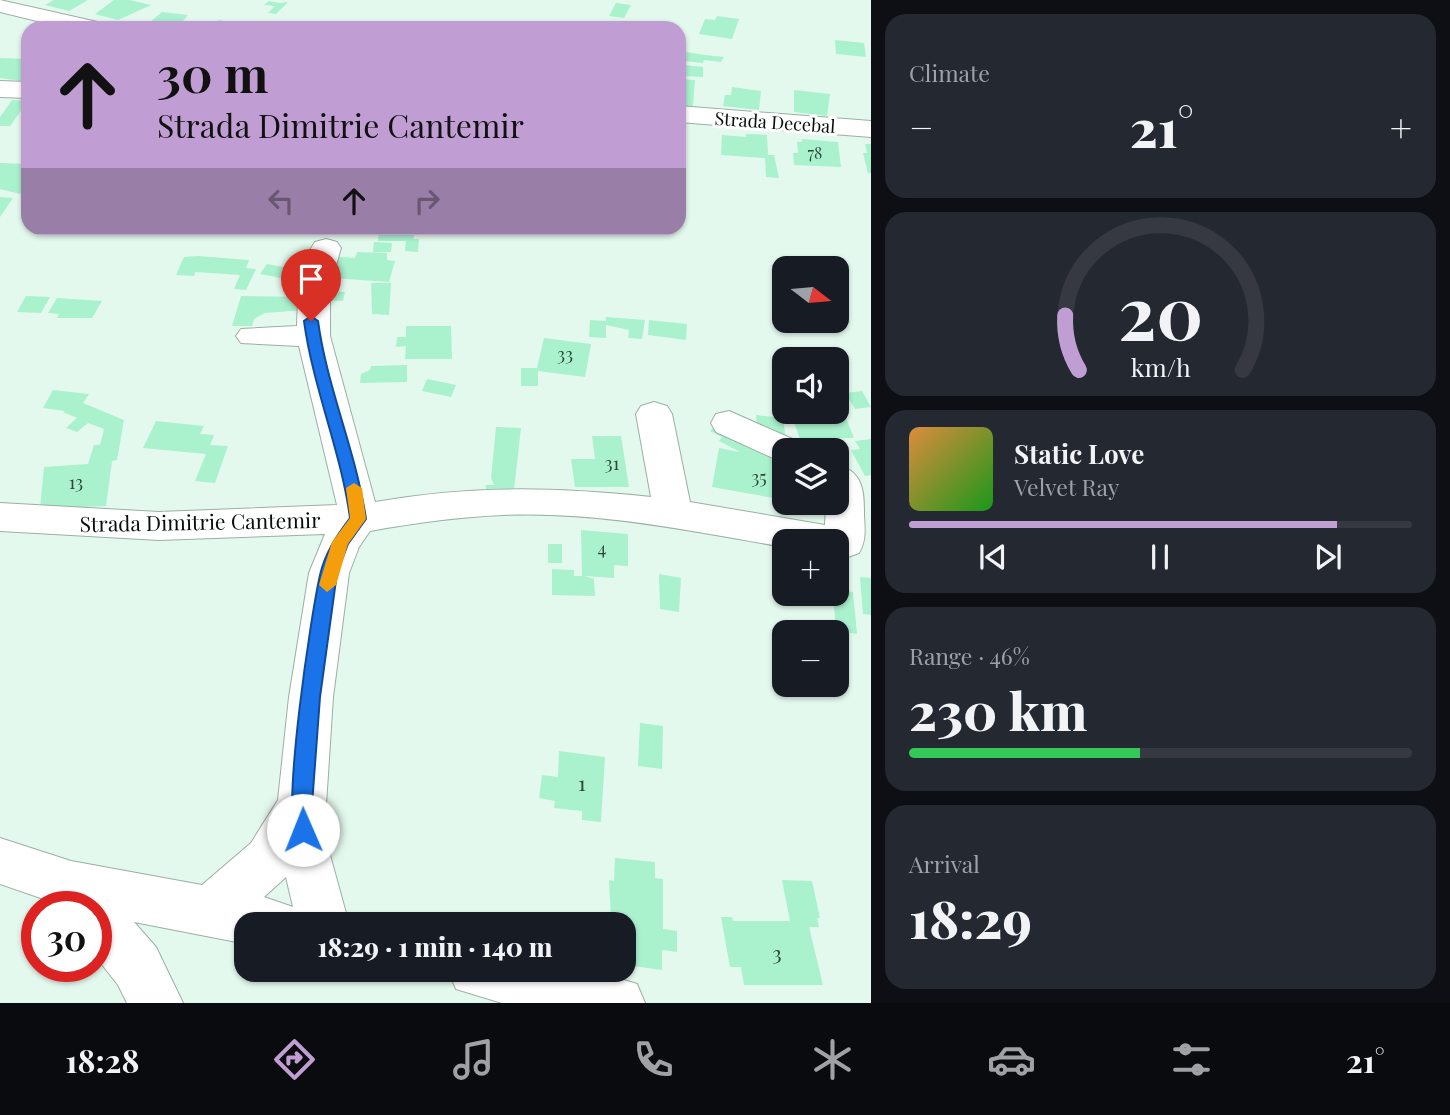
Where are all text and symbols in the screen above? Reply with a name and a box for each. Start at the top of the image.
text: 30 m [157,40,268,105]
icon: ahead [42,49,133,140]
text: Climate [909,57,990,88]
text: 21° [1130,92,1194,161]
text: − [909,101,934,152]
text: + [1390,101,1412,152]
text: Strada Dimitrie Cantemir [157,103,524,146]
street label: Strada Decebal [714,106,836,138]
house number: 78 [808,142,822,163]
icon: left [262,182,300,220]
icon: ahead [335,182,373,220]
icon: right [408,182,446,220]
pin [281,249,341,321]
north arrow [772,256,849,332]
map controls [772,256,849,697]
icon: arrive [292,260,330,298]
text: 20 [1118,261,1203,358]
house number: 33 [557,342,573,366]
button: sound [772,347,849,424]
text: km/h [1131,349,1191,382]
text: Static Love [1014,436,1144,471]
button: layers [772,438,849,515]
house number: 31 [605,451,620,475]
house number: 35 [751,465,767,489]
house number: 13 [69,470,83,494]
text: Velvet Ray [1014,471,1119,502]
street label: Strada Dimitrie Cantemir [79,505,321,537]
button: + [772,529,849,606]
house number: 4 [598,536,607,560]
icon: previous [974,538,1012,576]
icon: pause [1141,538,1179,576]
icon: next [1309,538,1347,576]
button: − [772,620,849,697]
text: Range · 46% [909,640,1030,671]
text: 230 km [909,675,1087,744]
house number: 1 [578,768,586,796]
position arrow [266,793,340,867]
text: Arrival [909,848,980,879]
text: 18:29 [909,883,1032,952]
speed limit sign: 30 [21,891,112,982]
text: 18:29 · 1 min · 140 m [318,929,552,964]
house number: 3 [772,938,782,966]
icon: directions [270,1035,319,1084]
icon: music [449,1035,498,1084]
icon: phone [629,1035,678,1084]
icon: climate [808,1035,857,1084]
icon: car [987,1035,1036,1084]
icon: filters [1167,1035,1216,1084]
text: 18:28 [65,1038,139,1081]
text: 21° [1346,1038,1385,1081]

